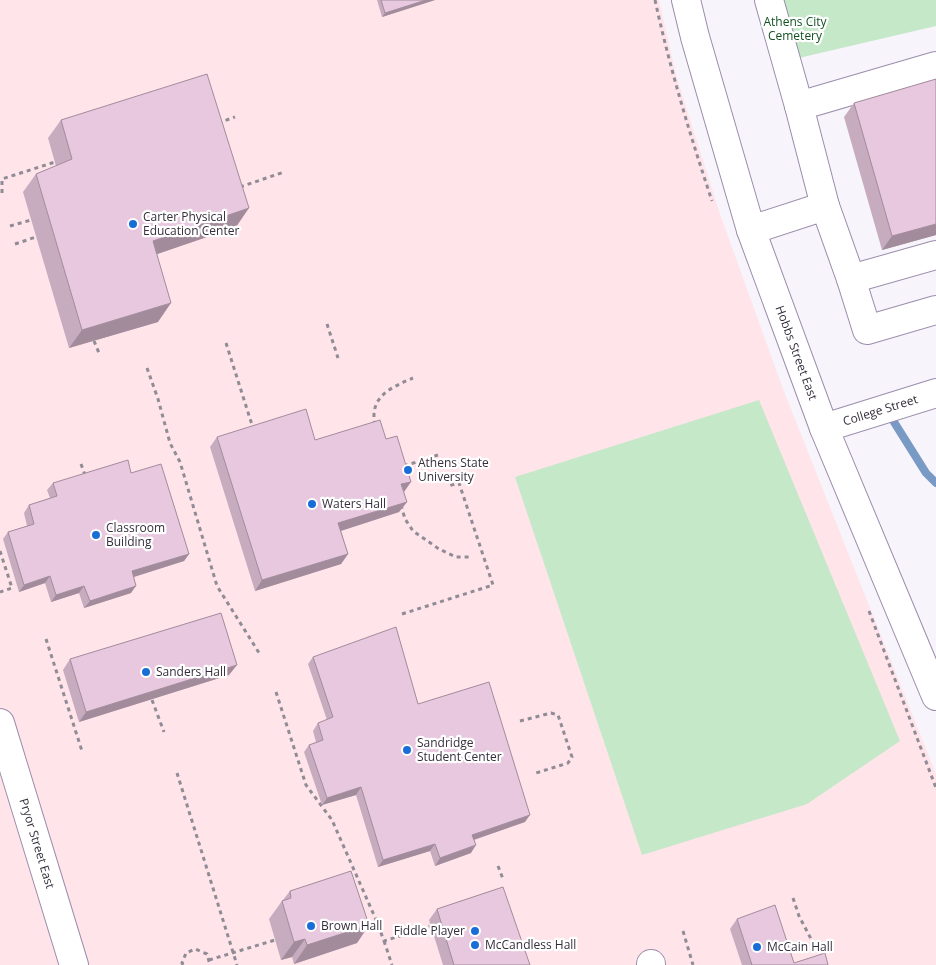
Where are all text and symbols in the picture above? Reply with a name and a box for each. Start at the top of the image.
park label: Athens City Cemetery [763,13,828,44]
place label: Carter Physical Education Center [143,208,239,239]
marker: Carter Physical Education Center [127,218,139,230]
street label: Hobbs Street East [772,303,822,402]
street label: College Street [841,390,920,430]
place label: Athens State University [418,454,489,485]
marker: Athens State University [402,464,414,476]
place label: Waters Hall [322,495,386,512]
marker: Waters Hall [306,498,318,510]
place label: Classroom Building [106,519,165,550]
marker: Classroom Building [90,529,102,541]
place label: Sanders Hall [156,663,226,680]
marker: Sanders Hall [140,666,152,678]
place label: Sandridge Student Center [417,734,502,765]
marker: Sandridge Student Center [401,744,413,756]
street label: Pryor Street East [16,796,59,891]
place label: Brown Hall [321,917,382,934]
marker: Brown Hall [305,920,317,932]
place label: Fiddle Player [394,922,465,939]
marker: Fiddle Player [469,925,481,937]
place label: McCandless Hall [485,936,576,953]
place label: McCain Hall [767,938,833,955]
marker: McCandless Hall [469,939,481,951]
marker: McCain Hall [751,941,763,953]

